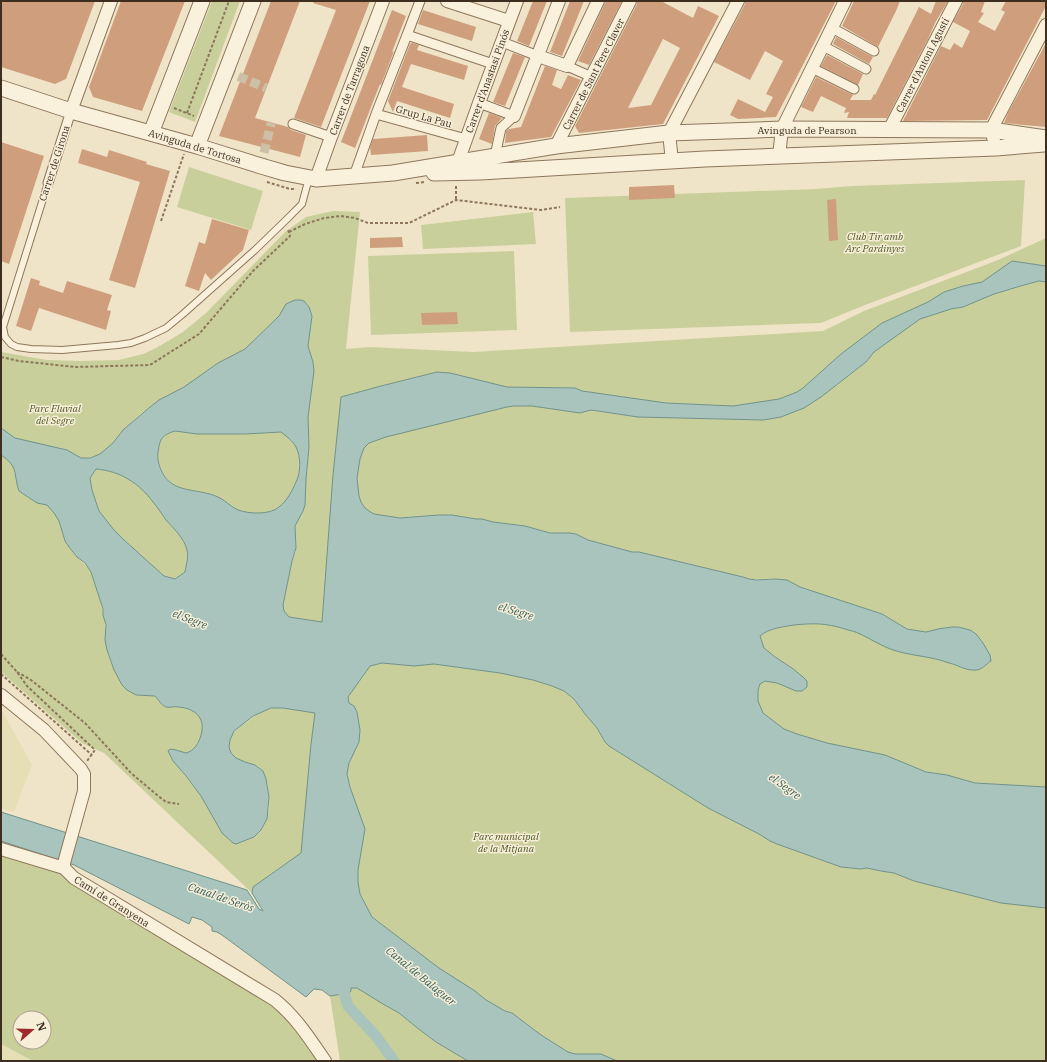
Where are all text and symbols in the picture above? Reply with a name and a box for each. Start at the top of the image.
street label: Carrer de Sant Pere Claver [560,16,628,132]
street label: Carrer d'Antoni Agustí [893,16,952,115]
street label: Carrer d'Anastasi Pinós [463,27,512,135]
street label: Carrer de Tarragona [326,43,373,137]
street label: Grup La Pau [394,102,453,131]
street label: Carrer de Girona [36,123,73,203]
street label: Avinguda de Pearson [757,124,857,137]
street label: Avinguda de Tortosa [147,126,243,167]
park label: Club Tir amb Arc Pardinyes [844,230,905,255]
park label: Parc Fluvial del Segre [28,402,81,427]
water label: el Segre [497,599,535,623]
water label: el Segre [171,606,209,632]
water label: el Segre [766,770,804,802]
park label: Parc municipal de la Mitjana [472,830,539,855]
street label: Camí de Granyena [72,873,152,930]
water label: Canal de Seròs [186,879,256,915]
water label: Canal de Balaguer [383,943,460,1009]
north arrow [12,1010,52,1050]
text: N [33,1020,50,1033]

